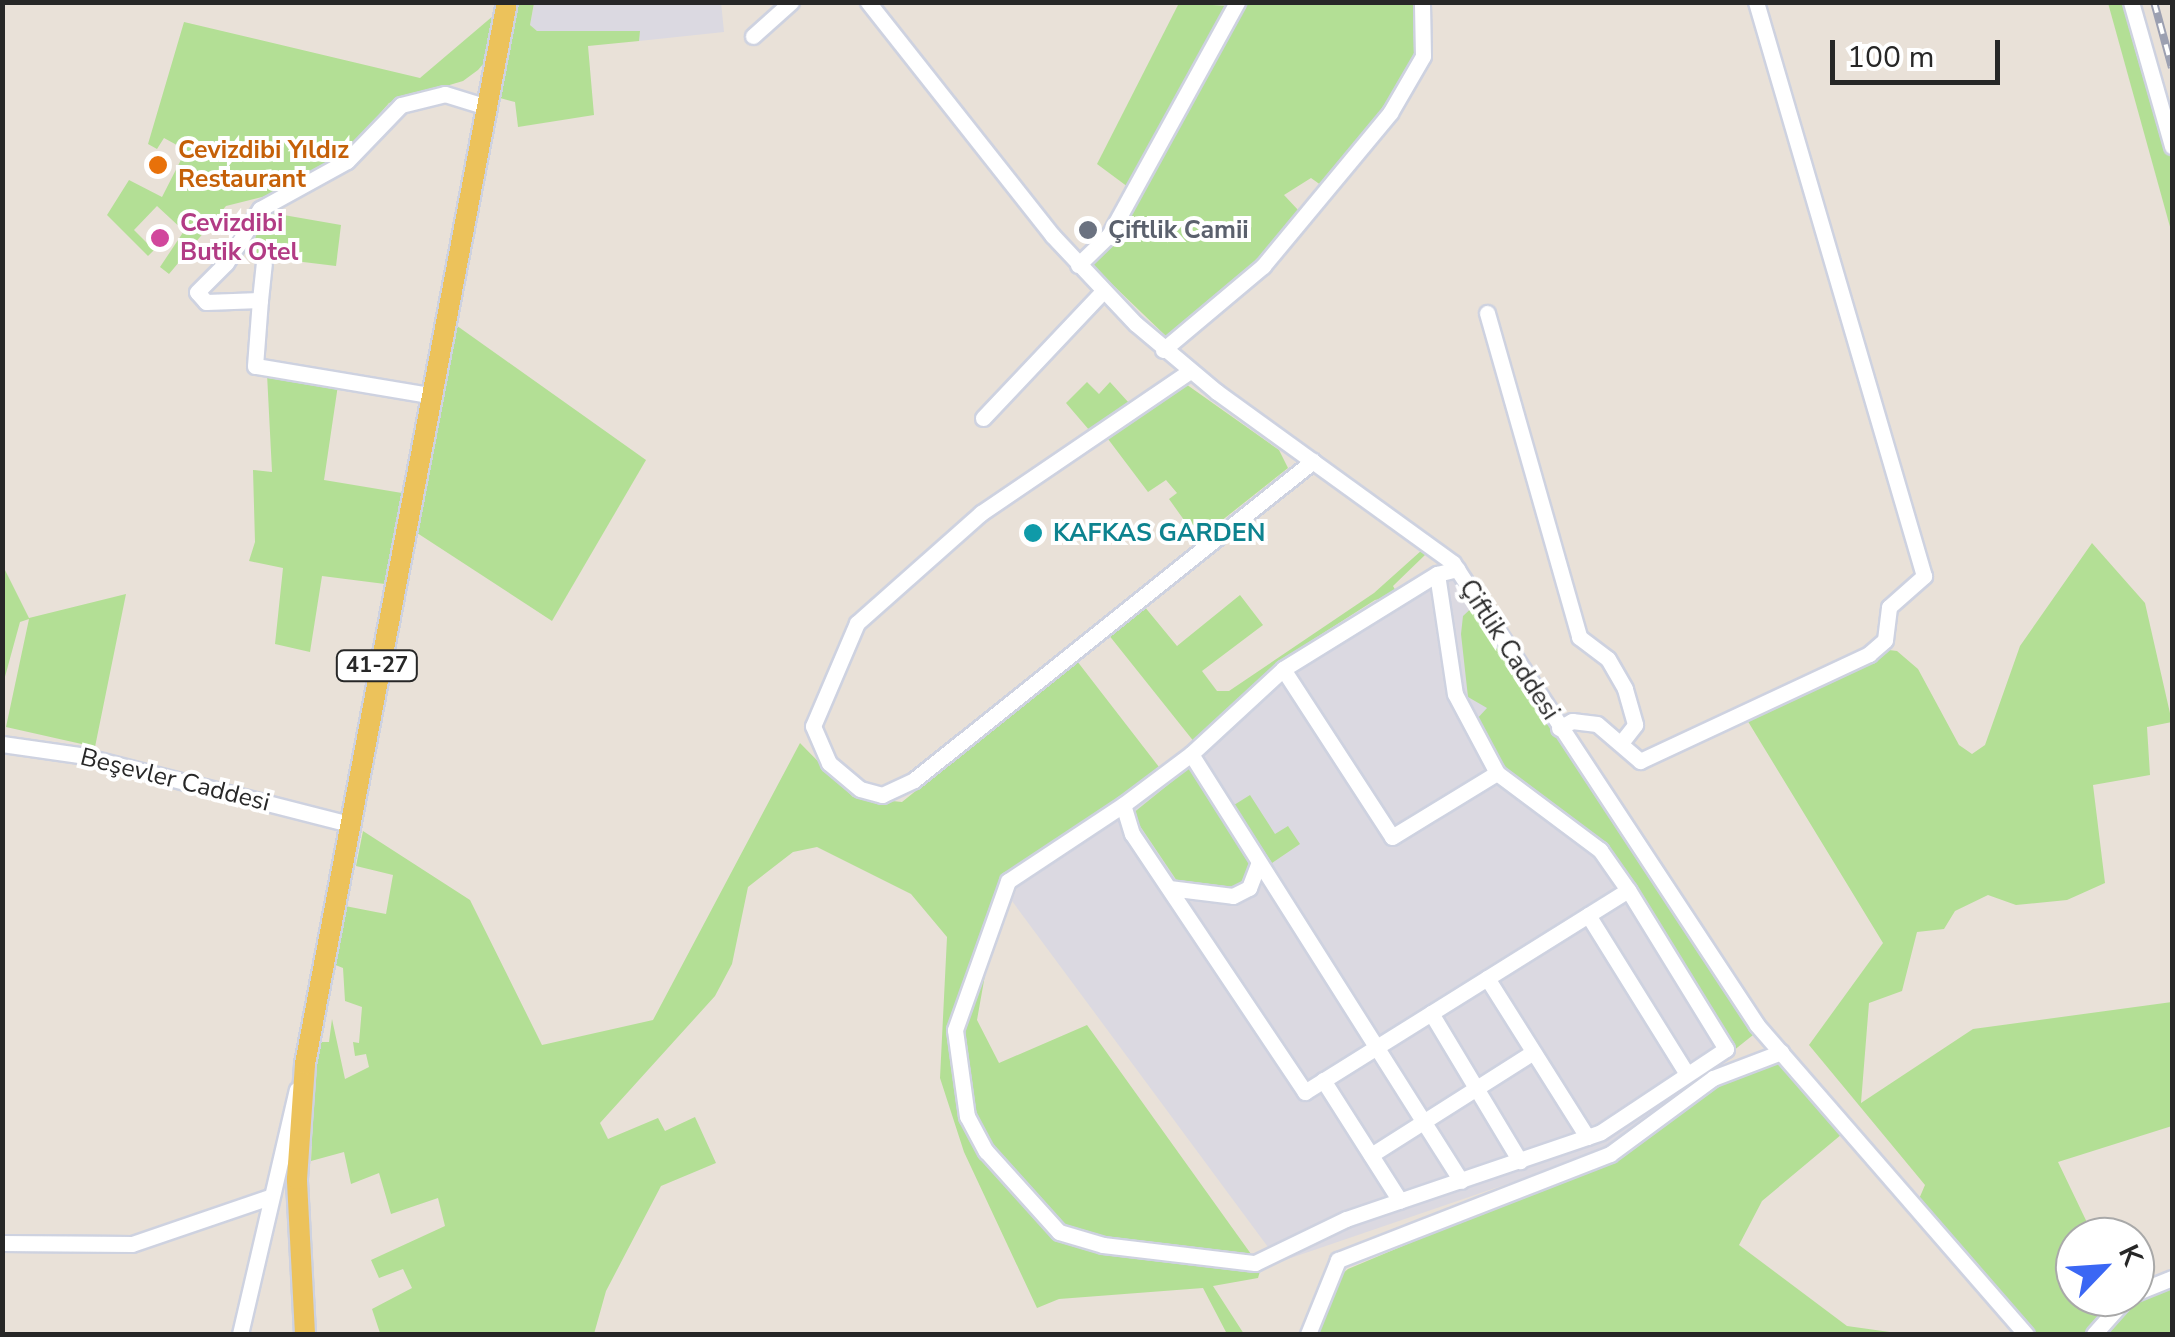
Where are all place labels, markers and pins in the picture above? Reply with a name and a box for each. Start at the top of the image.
place label: Cevizdibi Yıldız Restaurant [178,136,349,195]
marker: Cevizdibi Yıldız Restaurant [147,154,169,176]
place label: Cevizdibi Butik Otel [180,209,298,268]
place label: Çiftlik Camii [1108,215,1249,245]
marker: Çiftlik Camii [1077,219,1099,241]
marker: Cevizdibi Butik Otel [149,227,171,249]
place label: KAFKAS GARDEN [1053,518,1265,548]
marker: KAFKAS GARDEN [1022,522,1044,544]

